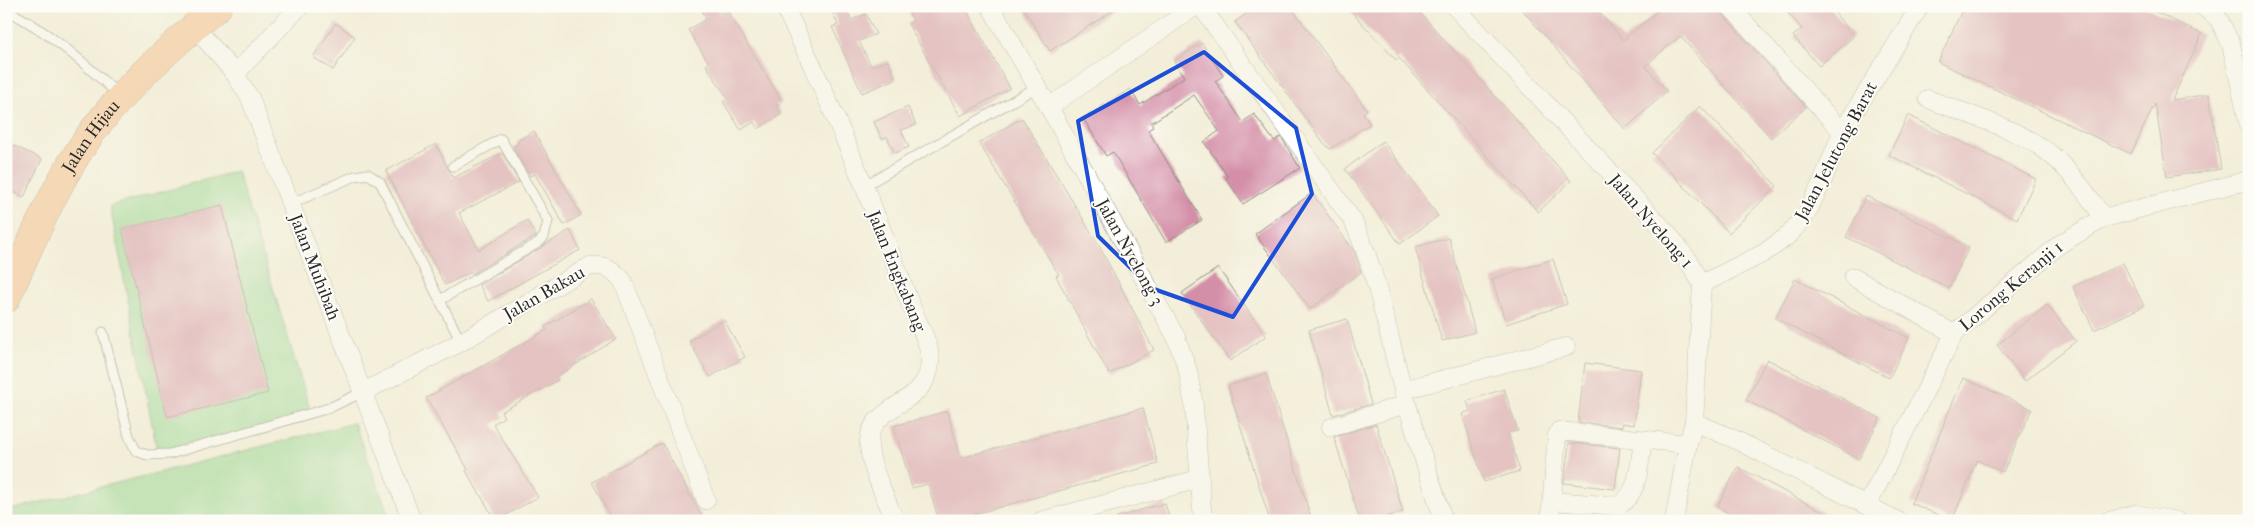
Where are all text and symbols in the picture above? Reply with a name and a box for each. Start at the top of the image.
street label: Jalan Jelutong Barat [1790,78,1882,226]
street label: Jalan Hijau [57,96,124,178]
street label: Jalan Nyelong 1 [1603,168,1697,273]
street label: Jalan Nyelong 3 [1091,193,1168,309]
street label: Jalan Engkabang [862,206,931,335]
street label: Jalan Muhibah [284,209,344,323]
street label: Lorong Keranji 1 [1955,237,2067,336]
street label: Jalan Bakau [498,262,588,326]

